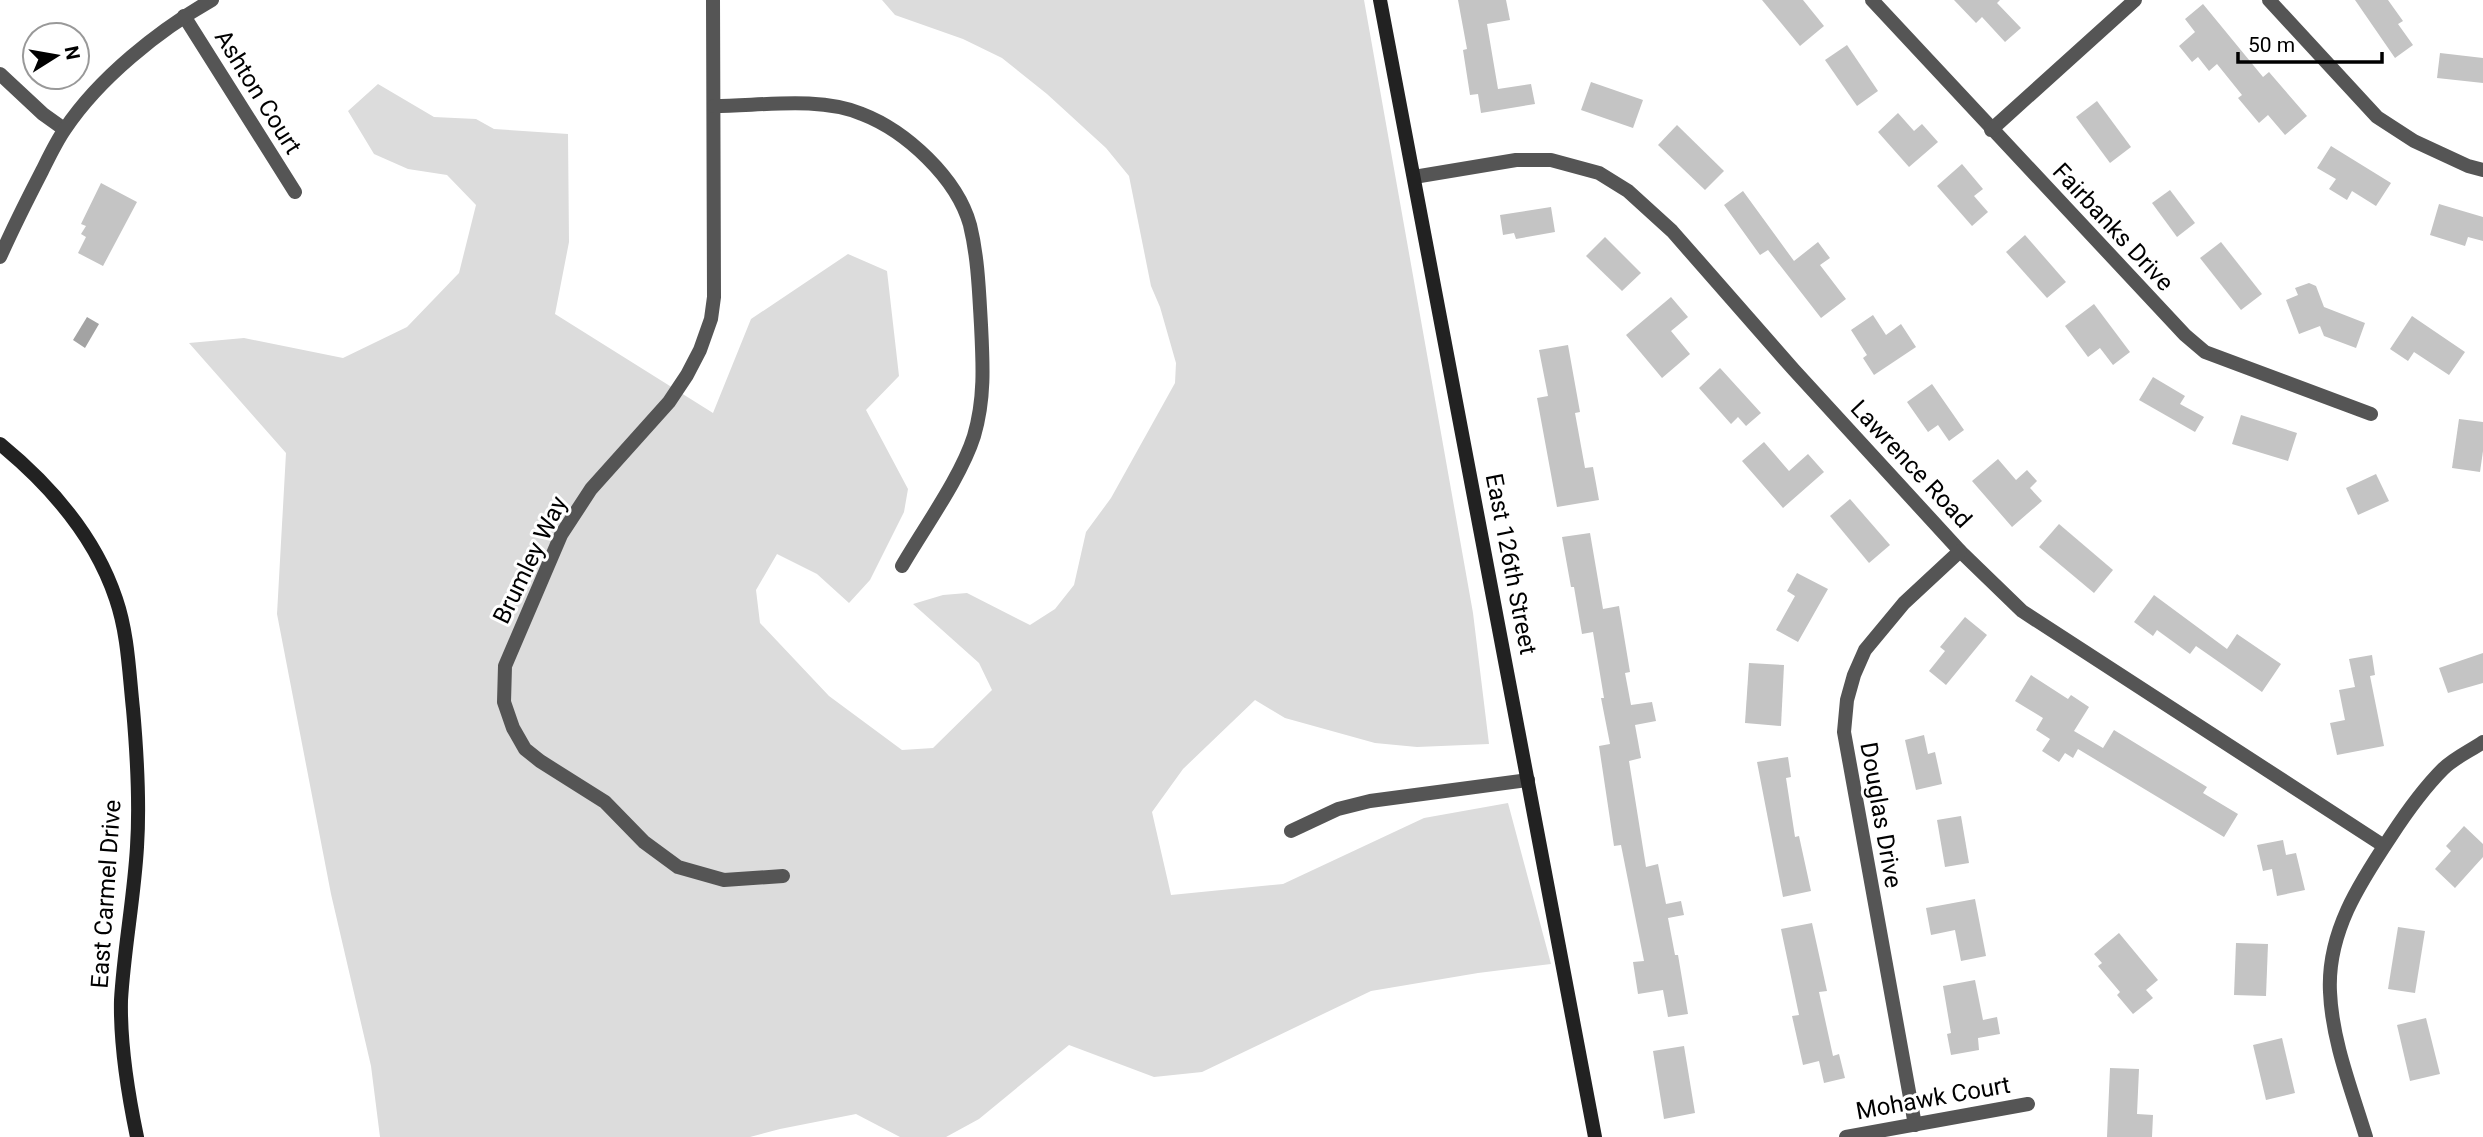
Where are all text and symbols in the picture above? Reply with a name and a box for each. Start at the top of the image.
north arrow [21,21,91,91]
scale bar [2238,21,2382,65]
street label: Ashton Court [209,25,307,159]
text: 50 m [2248,33,2295,57]
text: N [60,44,85,62]
street label: Fairbanks Drive [2047,157,2179,297]
street label: Lawrence Road [1845,394,1977,534]
street label: East 126th Street [1480,471,1542,657]
street label: Brumley Way [487,491,573,628]
street label: Douglas Drive [1854,740,1908,890]
street label: East Carmel Drive [85,799,127,989]
street label: Mohawk Court [1854,1071,2012,1125]

